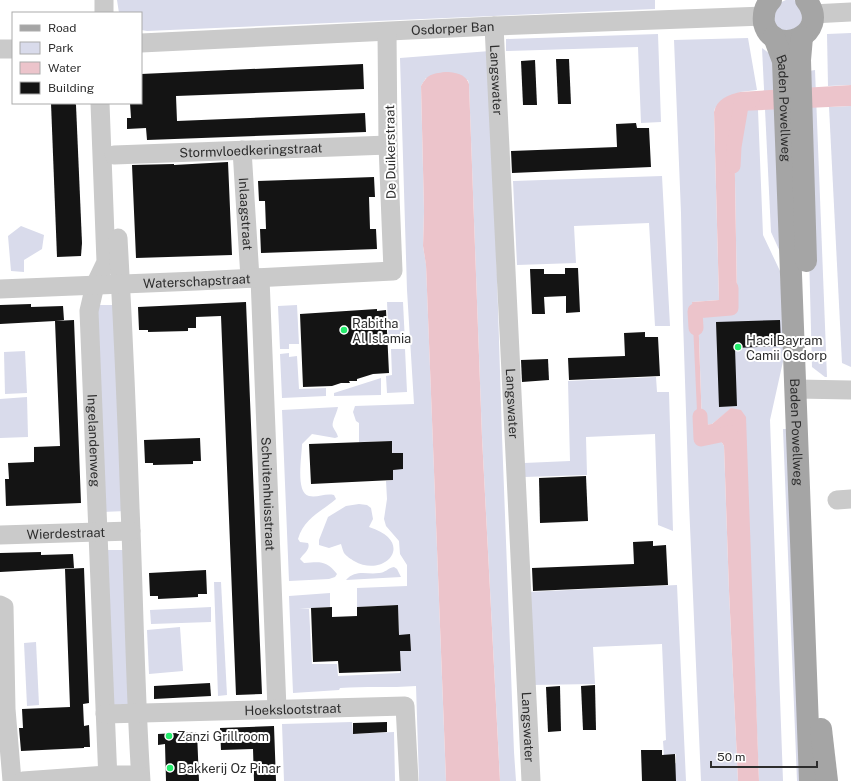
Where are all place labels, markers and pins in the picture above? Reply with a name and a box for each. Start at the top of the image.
place label: Rabitha Al Islamia [352,316,411,346]
marker: Rabitha Al Islamia [339,325,349,335]
place label: Haci Bayram Camii Osdorp [746,333,827,363]
marker: Haci Bayram Camii Osdorp [733,342,743,352]
place label: Zanzi Grillroom [177,729,269,744]
marker: Zanzi Grillroom [164,731,174,741]
place label: Bakkerij Oz Pinar [178,761,281,776]
marker: Bakkerij Oz Pinar [165,763,175,773]

